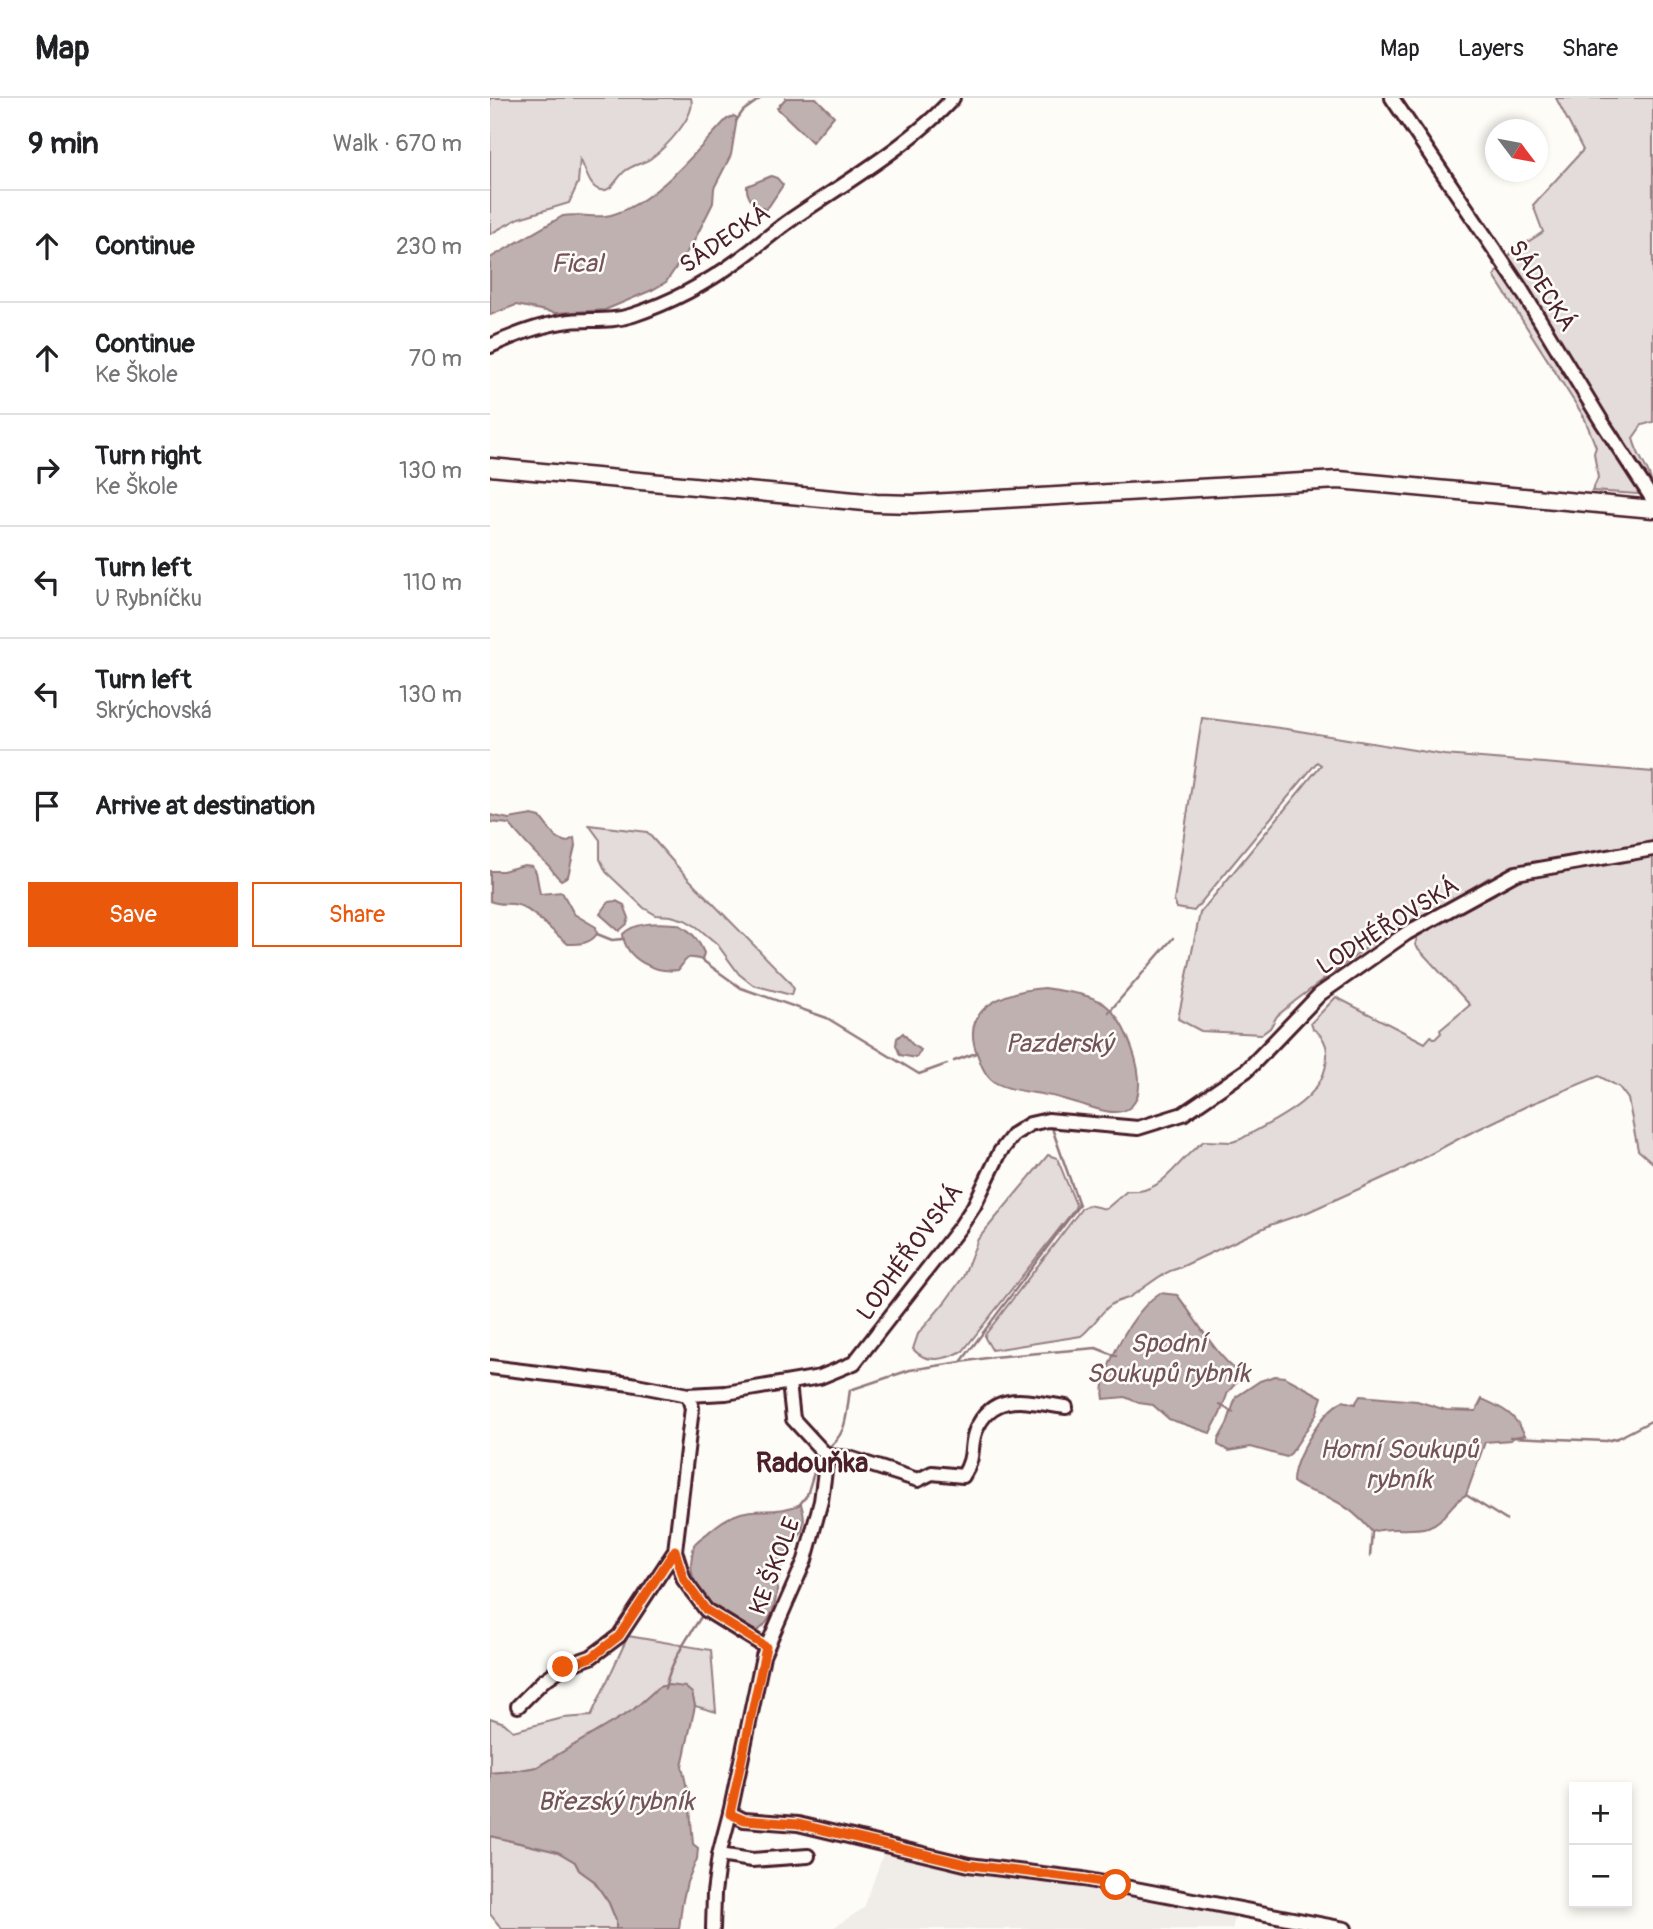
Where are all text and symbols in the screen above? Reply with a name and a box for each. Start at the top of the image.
text: Map [35,28,90,69]
text: Map [1380,34,1420,63]
text: Layers [1458,34,1524,63]
text: Share [1562,34,1618,63]
north arrow [1485,119,1548,182]
text: 9 min [28,125,99,162]
text: Walk · 670 m [333,129,462,158]
street label: SÁDECKÁ [674,198,776,280]
icon: ahead [28,227,66,265]
text: Continue [95,230,195,262]
text: 230 m [396,232,462,261]
street label: SÁDECKÁ [1502,235,1582,337]
water label: Fical [551,248,606,280]
text: Continue [95,328,195,360]
icon: ahead [28,339,66,377]
text: 70 m [409,344,462,373]
text: Ke Škole [95,360,178,389]
text: Turn right [95,440,201,472]
icon: right [28,451,66,489]
text: 130 m [399,456,462,485]
text: Ke Škole [95,472,178,501]
text: Turn left [95,552,191,584]
icon: left [28,563,66,601]
text: 110 m [403,568,462,597]
text: U Rybníčku [95,584,202,613]
text: Turn left [95,664,191,696]
icon: left [28,675,66,713]
text: 130 m [399,680,462,709]
text: Skrýchovská [95,696,212,725]
icon: arrive [28,787,66,825]
text: Arrive at destination [95,790,315,822]
street label: LODHÉŘOVSKÁ [1312,871,1464,981]
button: Save [28,882,238,947]
button: Share [252,882,462,947]
water label: Pazderský [1005,1028,1116,1060]
street label: LODHÉŘOVSKÁ [851,1178,969,1326]
water label: Spodní Soukupů rybník [1086,1328,1252,1390]
water label: Horní Soukupů rybník [1319,1434,1480,1496]
district label: Radouňka [756,1446,868,1481]
street label: KE ŠKOLE [742,1513,807,1619]
route end [547,1651,578,1682]
map controls [1569,1782,1632,1908]
button: + [1569,1782,1632,1845]
water label: Březský rybník [538,1786,696,1818]
button: − [1569,1845,1632,1908]
route start [1100,1869,1131,1900]

